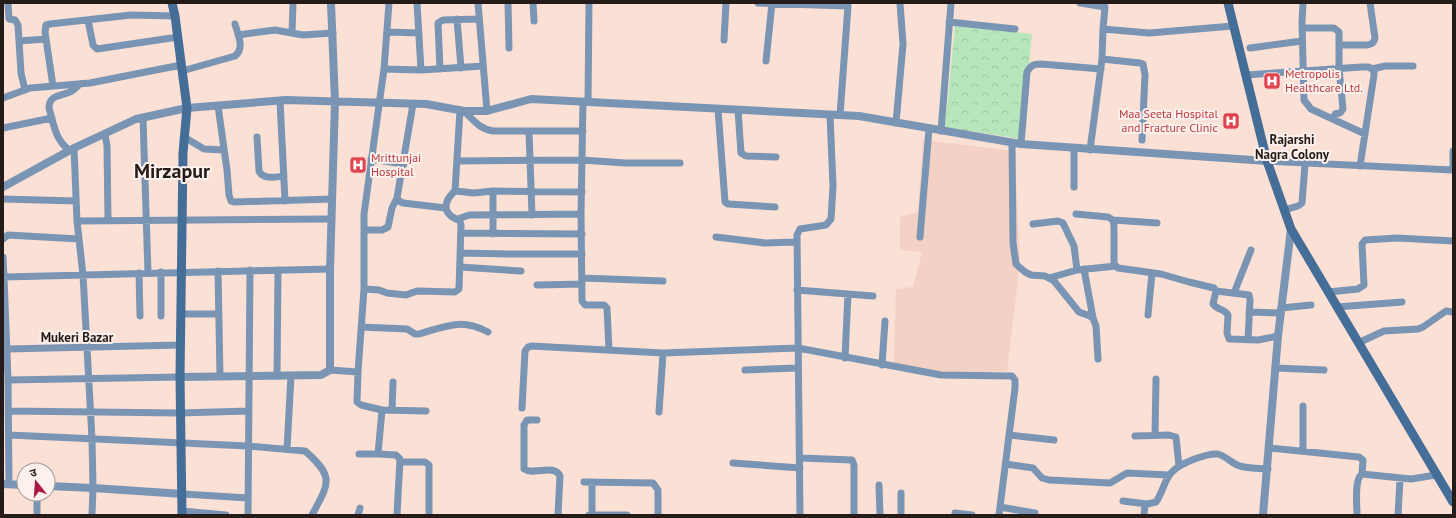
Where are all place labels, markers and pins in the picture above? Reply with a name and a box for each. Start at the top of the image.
place label: Metropolis Healthcare Ltd. [1285,66,1363,95]
hospital icon: Metropolis Healthcare Ltd. [1262,71,1282,91]
place label: Maa Seeta Hospital and Fracture Clinic [1119,106,1219,135]
hospital icon: Maa Seeta Hospital and Fracture Clinic [1221,111,1241,131]
place label: Mrittunjai Hospital [371,150,421,179]
hospital icon: Mrittunjai Hospital [348,155,368,175]

